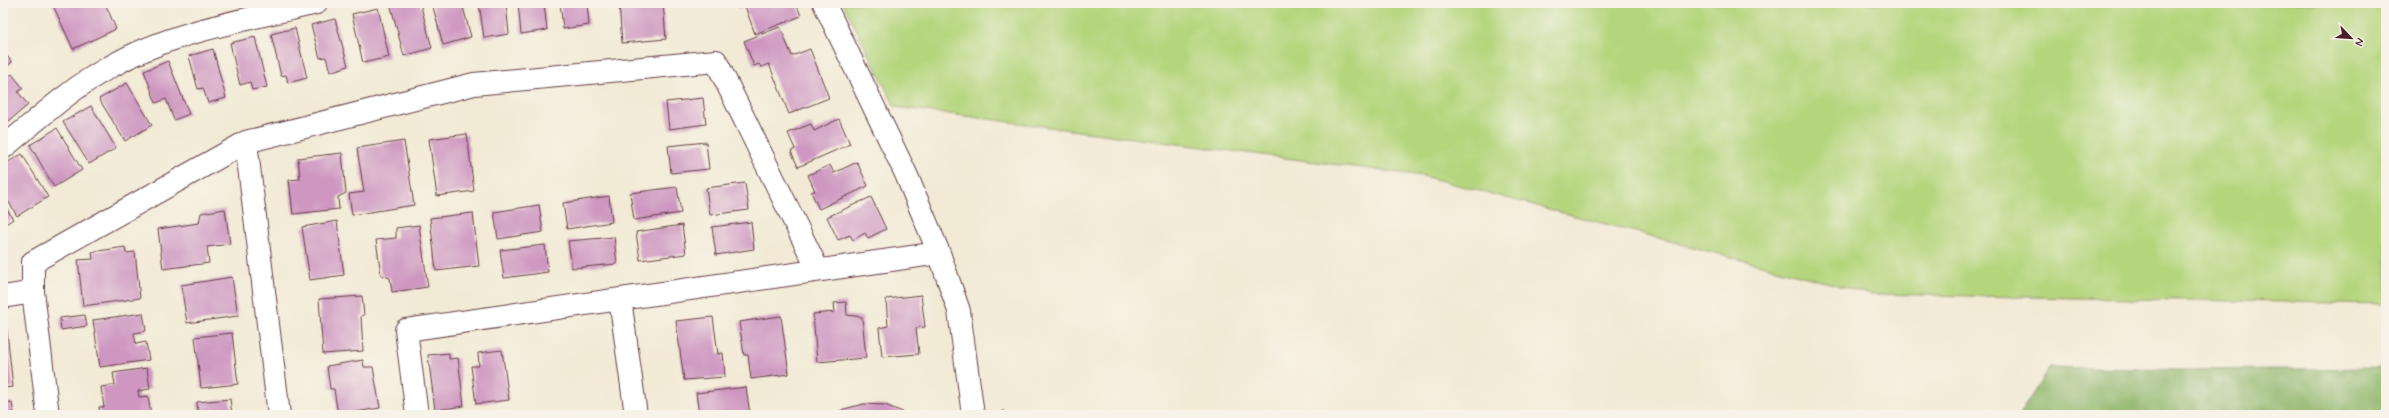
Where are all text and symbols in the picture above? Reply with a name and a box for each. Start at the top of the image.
north arrow [2331,18,2371,58]
text: N [2351,36,2367,48]

